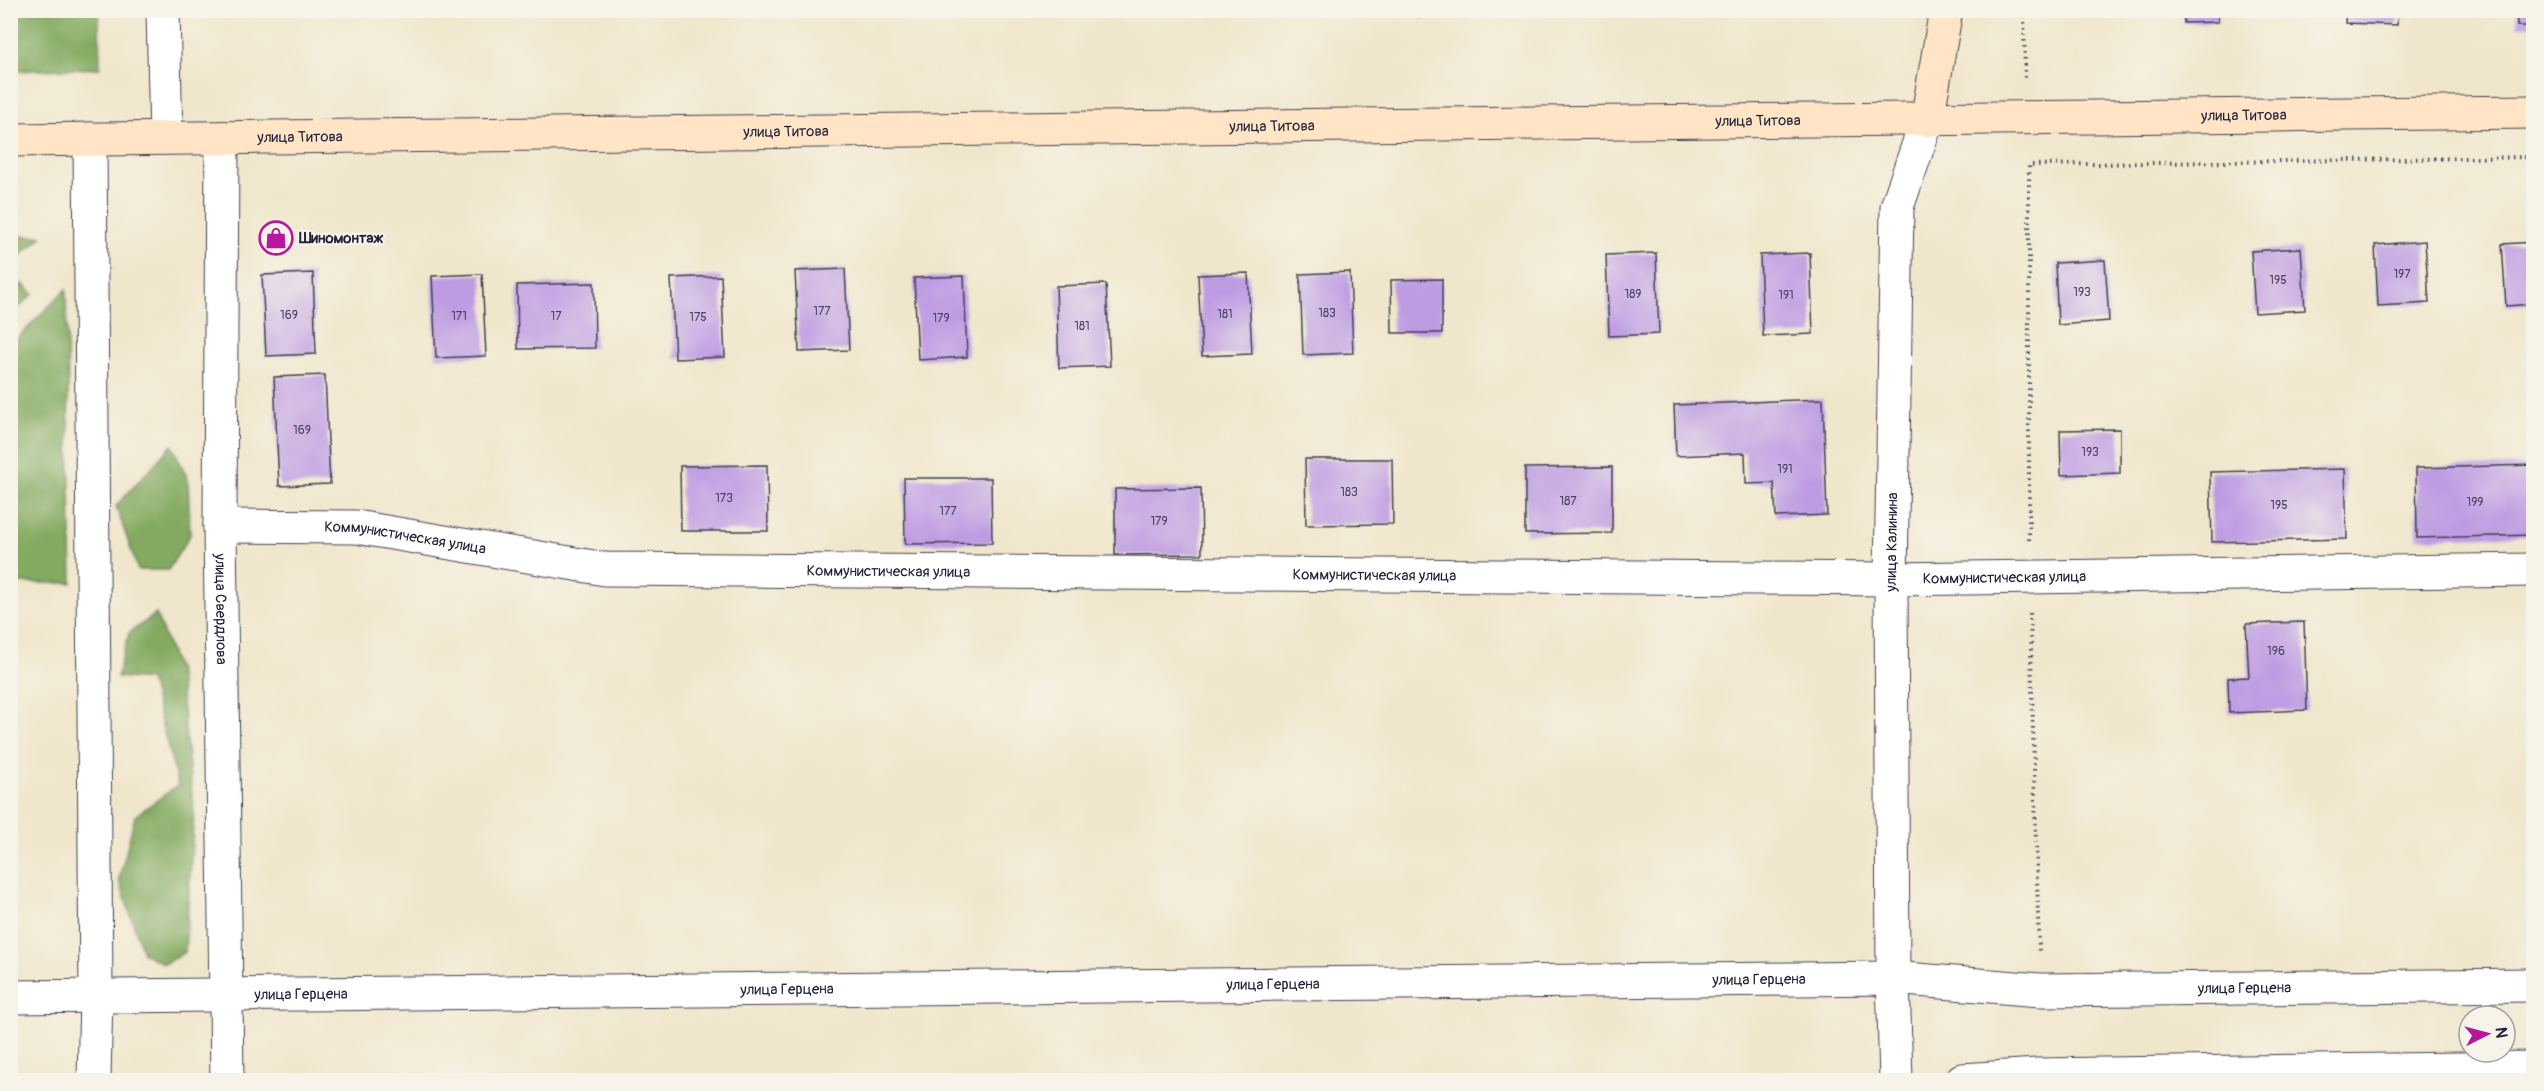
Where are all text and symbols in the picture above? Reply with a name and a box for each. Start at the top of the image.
street label: улица Титова [2200,105,2287,125]
street label: улица Титова [1714,111,1801,131]
street label: улица Титова [1228,116,1315,136]
street label: улица Титова [742,121,829,141]
street label: улица Титова [256,127,343,147]
shop icon: Шиномонтаж [258,220,294,256]
place label: Шиномонтаж [298,229,383,248]
house number: 197 [2393,267,2411,282]
house number: 195 [2269,273,2287,288]
house number: 193 [2073,285,2091,300]
house number: 189 [1625,287,1641,302]
house number: 191 [1778,288,1794,303]
house number: 177 [813,304,831,319]
house number: 183 [1318,306,1336,321]
house number: 181 [1217,307,1233,322]
house number: 169 [280,308,298,323]
house number: 171 [451,309,467,324]
house number: 17 [550,309,562,324]
house number: 175 [689,310,707,325]
house number: 179 [932,311,950,326]
house number: 181 [1074,319,1090,334]
house number: 169 [293,423,311,438]
house number: 193 [2081,445,2099,460]
house number: 191 [1777,462,1793,477]
house number: 183 [1340,485,1358,500]
house number: 173 [715,491,733,506]
street label: улица Калинина [1881,492,1902,593]
house number: 187 [1559,494,1577,509]
house number: 199 [2466,495,2484,510]
house number: 195 [2270,498,2288,513]
house number: 177 [939,504,957,519]
house number: 179 [1150,514,1168,529]
street label: Коммунистическая улица [324,517,488,558]
street label: улица Свердлова [211,552,231,665]
street label: Коммунистическая улица [807,561,970,581]
street label: Коммунистическая улица [1293,565,1456,585]
street label: Коммунистическая улица [1922,567,2086,588]
house number: 196 [2267,644,2285,659]
street label: улица Герцена [1711,969,1806,989]
street label: улица Герцена [1225,974,1320,994]
street label: улица Герцена [2196,978,2291,998]
street label: улица Герцена [739,979,834,999]
street label: улица Герцена [253,984,348,1004]
north arrow [2457,1004,2517,1064]
text: N [2490,1026,2511,1039]

